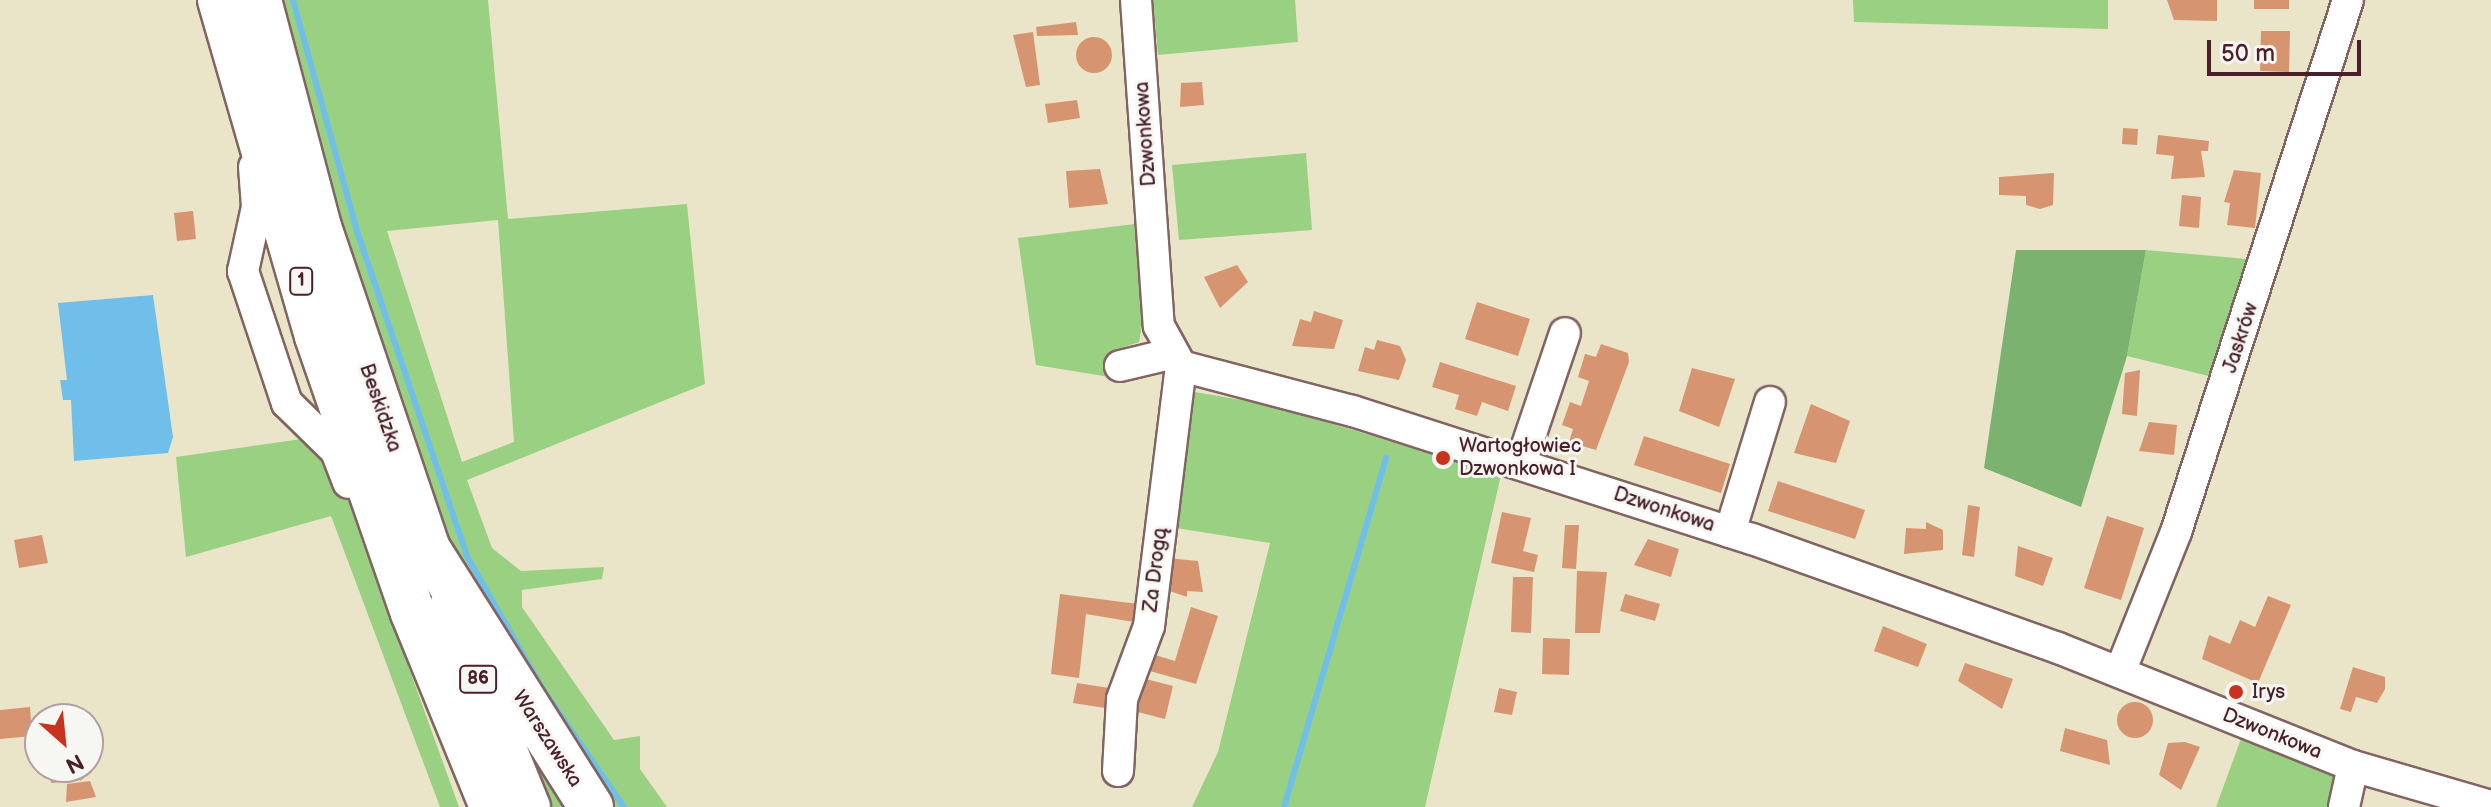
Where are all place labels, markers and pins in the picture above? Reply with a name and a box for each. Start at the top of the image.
place label: Wartogłowiec Dzwonkowa I [1459,434,1581,481]
marker: Wartogłowiec Dzwonkowa I [1434,449,1452,467]
place label: Irys [2252,680,2285,704]
marker: Irys [2227,683,2245,701]

